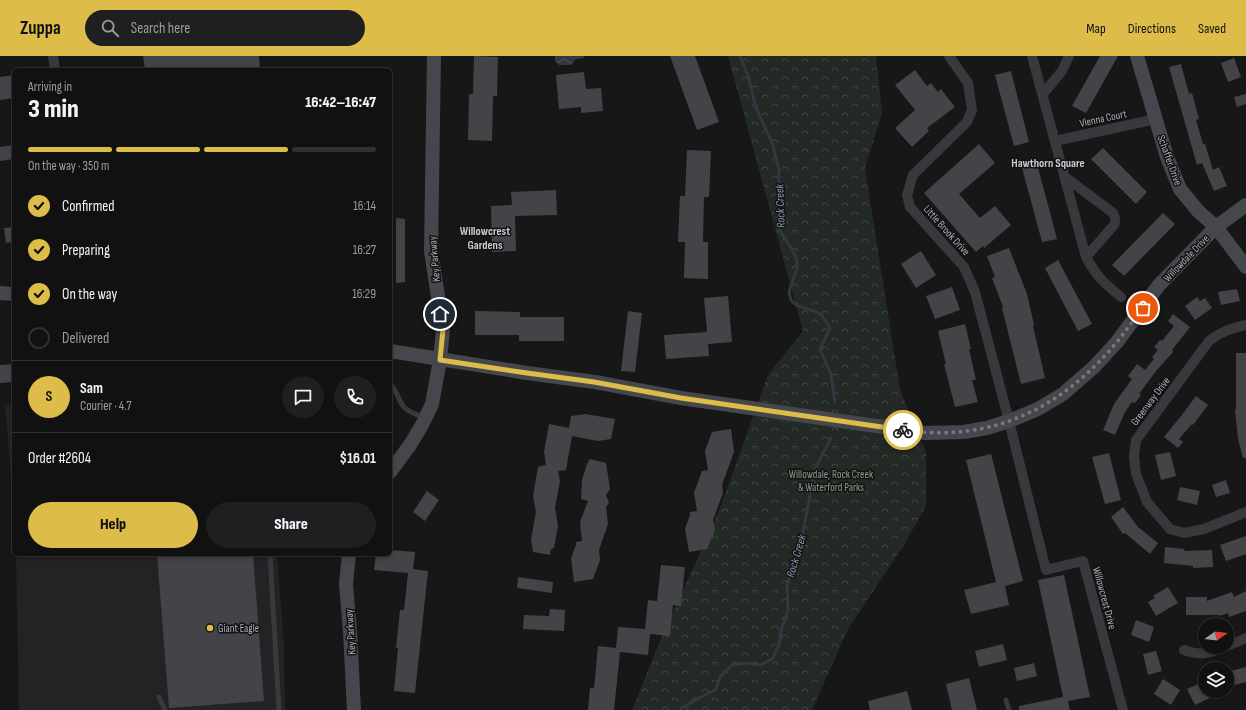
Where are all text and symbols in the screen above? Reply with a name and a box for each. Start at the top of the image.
search box [85,10,365,46]
text: Zuppa [20,17,61,40]
icon: search [99,17,121,39]
text: Search here [131,19,190,38]
text: Map [1086,20,1106,37]
text: Directions [1128,20,1176,37]
text: Saved [1198,20,1226,37]
text: Arriving in [28,79,72,95]
text: 16:42–16:47 [305,93,376,112]
text: 3 min [28,94,79,125]
street label: Vienna Court [1078,107,1128,130]
street label: Schaffer Drive [1154,133,1185,187]
district label: Hawthorn Square [1011,156,1085,171]
text: On the way · 350 m [28,158,109,174]
water label: Rock Creek [772,183,789,228]
icon: check [28,195,50,217]
text: Confirmed [62,197,115,216]
text: 16:14 [353,198,376,214]
street label: Little Brook Drive [921,203,973,258]
district label: Willowcrest Gardens [460,224,510,253]
street label: Willowdale Drive [1161,232,1212,285]
street label: Key Parkway [426,235,443,282]
icon: check [28,239,50,261]
text: Preparing [62,241,110,260]
text: 16:27 [353,242,376,258]
icon: check [28,283,50,305]
text: On the way [62,285,117,304]
text: 16:29 [352,286,376,302]
pin [1126,291,1160,325]
pin [423,297,457,331]
icon: bag [1132,297,1154,319]
icon: home [429,303,451,325]
text: Delivered [62,329,109,348]
street label: Greenway Drive [1128,374,1173,428]
button: chat [282,376,324,418]
button: phone [334,376,376,418]
text: Sam [80,379,103,398]
text: S [46,387,52,406]
text: Courier · 4.7 [80,398,132,414]
courier [883,410,923,450]
icon: bike [892,419,914,441]
text: Order #2604 [28,449,91,468]
text: $16.01 [340,449,376,468]
park label: Willowdale, Rock Creek & Waterford Parks [789,468,874,494]
button: Help [28,502,198,548]
button: Share [206,502,376,548]
water label: Rock Creek [783,532,810,579]
street label: Willowcrest Drive [1090,566,1119,631]
street label: Key Parkway [342,608,359,655]
north arrow [1198,618,1234,654]
map controls [1198,618,1234,698]
place label: Giant Eagle [218,622,259,635]
marker: Giant Eagle [205,623,215,633]
button: layers [1198,662,1234,698]

